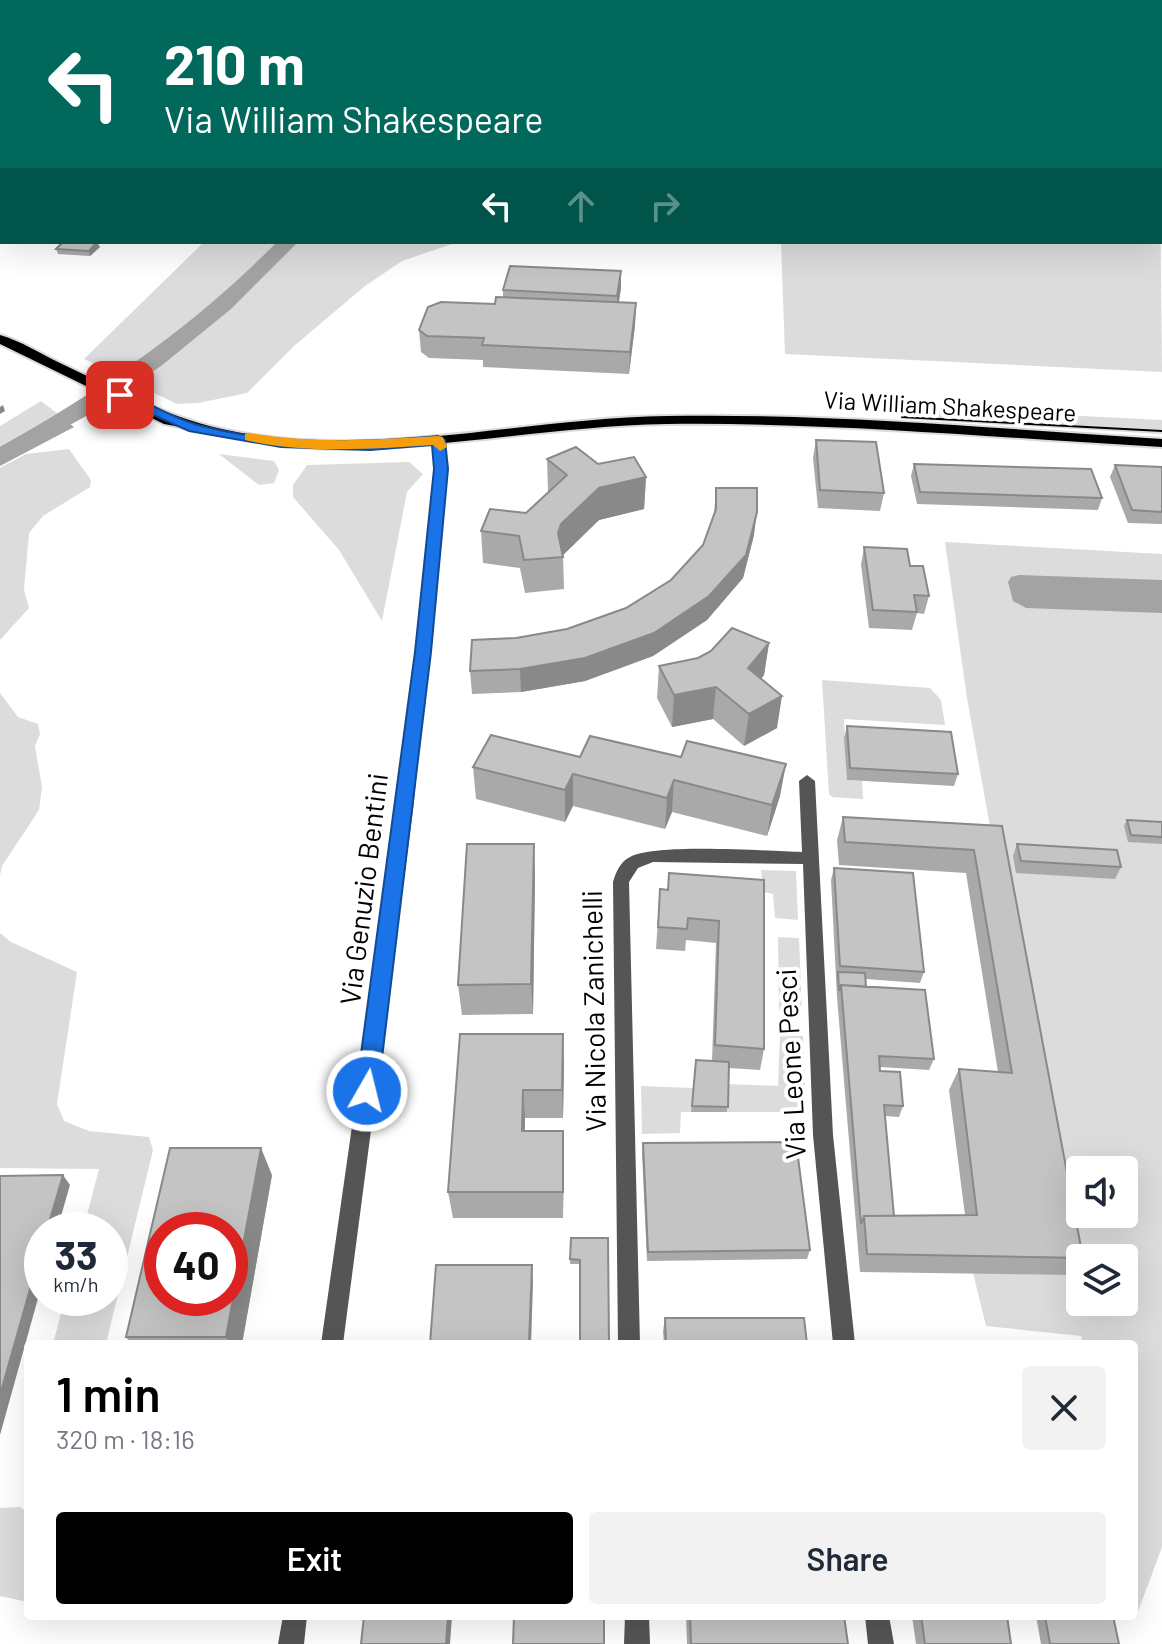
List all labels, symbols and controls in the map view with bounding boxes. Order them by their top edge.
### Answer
text: 210 m [164,29,305,96]
icon: left [32,32,136,136]
text: Via William Shakespeare [164,97,543,140]
icon: left [475,184,519,228]
icon: ahead [559,184,603,228]
icon: right [643,184,687,228]
pin [86,361,154,429]
icon: arrive [98,373,142,417]
street label: Via William Shakespeare [823,384,1077,427]
street label: Via Genuzio Bentini [332,771,394,1007]
street label: Via Nicola Zanichelli [574,890,612,1132]
street label: Via Leone Pesci [768,968,812,1160]
position arrow [325,1049,409,1133]
map controls [1066,1156,1138,1316]
button: sound [1066,1156,1138,1228]
speed limit sign: 40 [144,1212,248,1316]
text: 33 [54,1230,98,1278]
button: layers [1066,1244,1138,1316]
text: km/h [53,1272,99,1296]
text: 1 min [56,1364,161,1422]
button: close [1022,1366,1106,1450]
text: 320 m · 18:16 [56,1423,195,1454]
button: Exit [56,1512,573,1604]
button: Share [589,1512,1106,1604]

